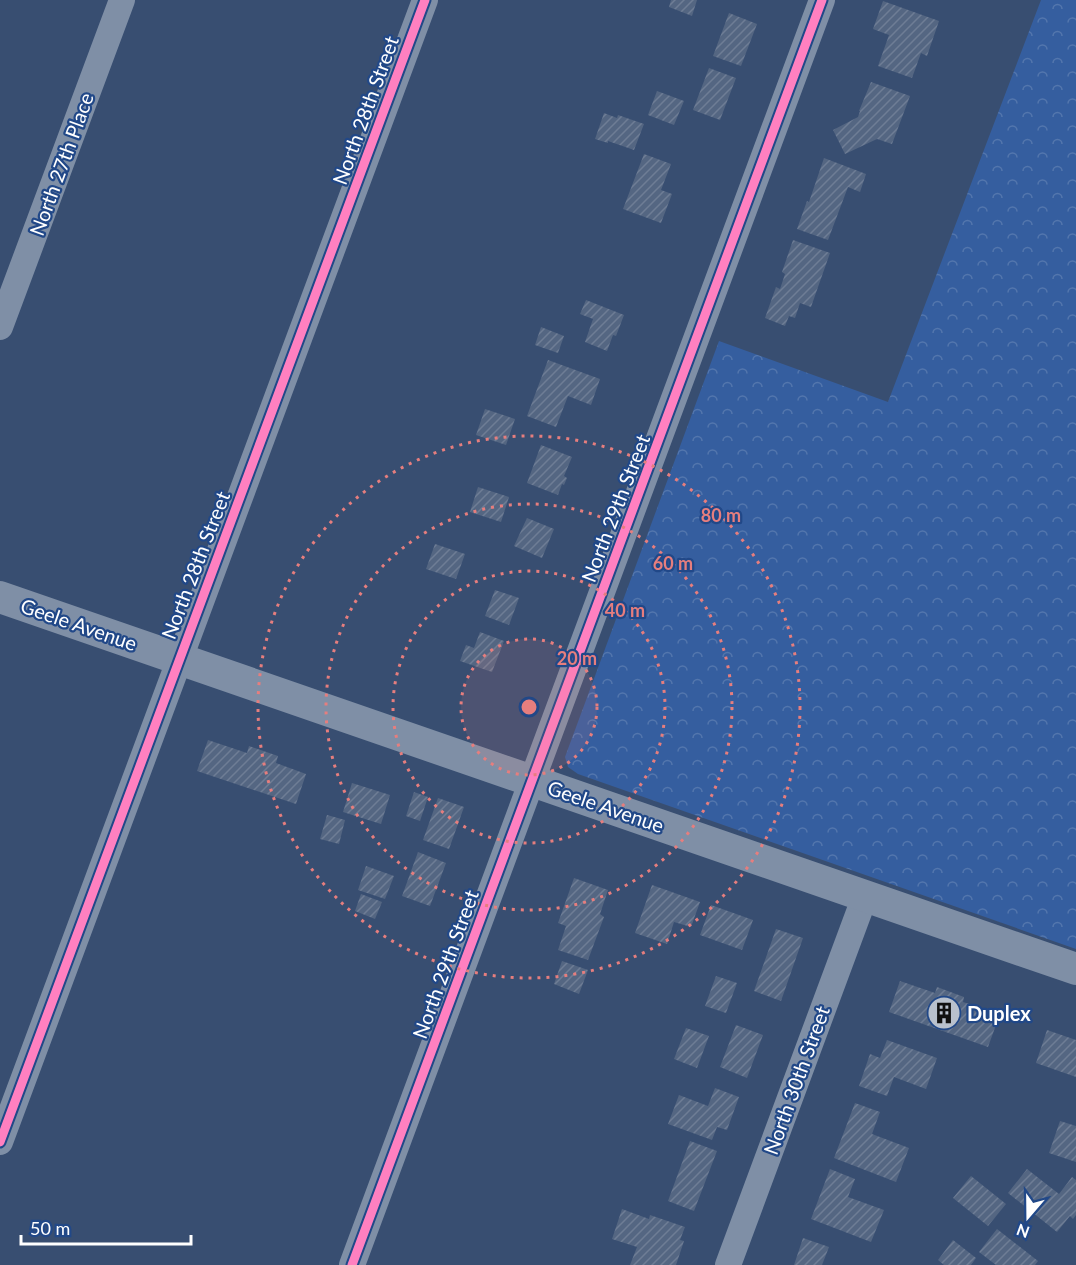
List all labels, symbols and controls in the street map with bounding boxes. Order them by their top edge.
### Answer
street label: North 28th Street [327,32,403,188]
street label: North 27th Place [24,89,98,239]
street label: North 29th Street [576,431,654,585]
street label: North 28th Street [156,488,234,642]
text: 80 m [701,504,741,526]
text: 60 m [653,552,693,574]
street label: Geele Avenue [18,593,140,655]
text: 40 m [605,599,645,621]
text: 20 m [557,647,597,669]
centre of rings [519,697,539,717]
street label: Geele Avenue [545,775,667,837]
street label: North 29th Street [407,886,483,1042]
building icon: Duplex [926,995,962,1031]
place label: Duplex [967,1001,1031,1025]
street label: North 30th Street [758,1002,834,1158]
north arrow [998,1187,1058,1247]
scale bar [21,1208,190,1246]
text: 50 m [30,1217,70,1239]
text: N [1014,1221,1032,1243]

